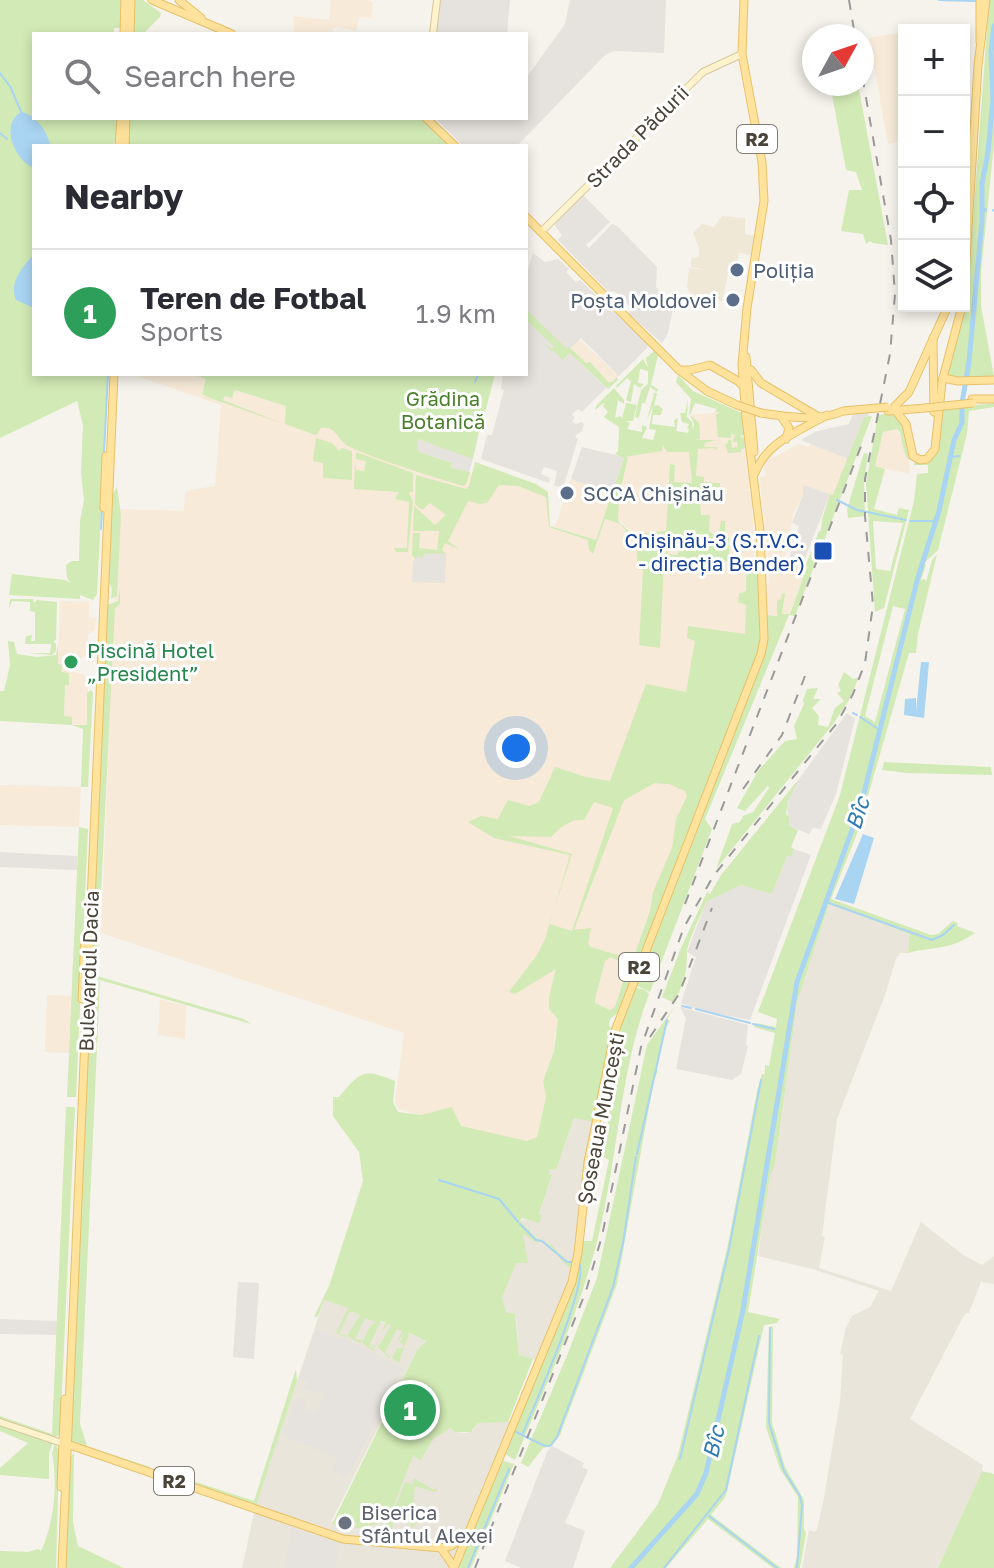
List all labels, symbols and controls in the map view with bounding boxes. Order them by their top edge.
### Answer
north arrow [802,24,874,96]
map controls [898,24,970,312]
button: + [898,24,970,96]
search box [32,32,528,120]
icon: search [60,54,104,98]
text: Search here [124,58,296,94]
street label: Strada Pădurii [581,80,693,192]
button: − [898,96,970,168]
road number: R2 [737,125,777,153]
button: locate [898,168,970,240]
text: Nearby [64,176,184,216]
button: layers [898,240,970,312]
place label: Poliția [753,258,814,283]
marker: Poliția [728,261,746,279]
text: Teren de Fotbal [140,280,366,316]
place label: Poșta Moldovei [570,288,717,313]
marker: Poșta Moldovei [724,291,742,309]
text: 1 [83,298,97,329]
text: 1.9 km [416,298,496,329]
text: Sports [140,316,223,347]
park label: Grădina Botanică [401,386,485,433]
place label: SCCA Chișinău [583,481,724,506]
marker: SCCA Chișinău [558,484,576,502]
place label: Chișinău-3 (S.T.V.C. - direcția Bender) [624,528,805,576]
marker: Chișinău-3 (S.T.V.C. - direcția Bender) [812,540,834,562]
place label: Piscină Hotel „President” [87,638,214,685]
marker: Piscină Hotel „President” [62,653,80,671]
your location [496,728,536,768]
water label: Bîc [839,791,875,833]
street label: Bulevardul Dacia [73,890,103,1052]
road number: R2 [619,953,659,981]
street label: Șoseaua Muncești [572,1030,629,1206]
pin: 1 [384,1380,436,1440]
water label: Bîc [696,1421,730,1461]
road number: R2 [154,1467,194,1495]
place label: Biserica Sfântul Alexei [361,1500,493,1547]
marker: Biserica Sfântul Alexei [336,1514,354,1532]

